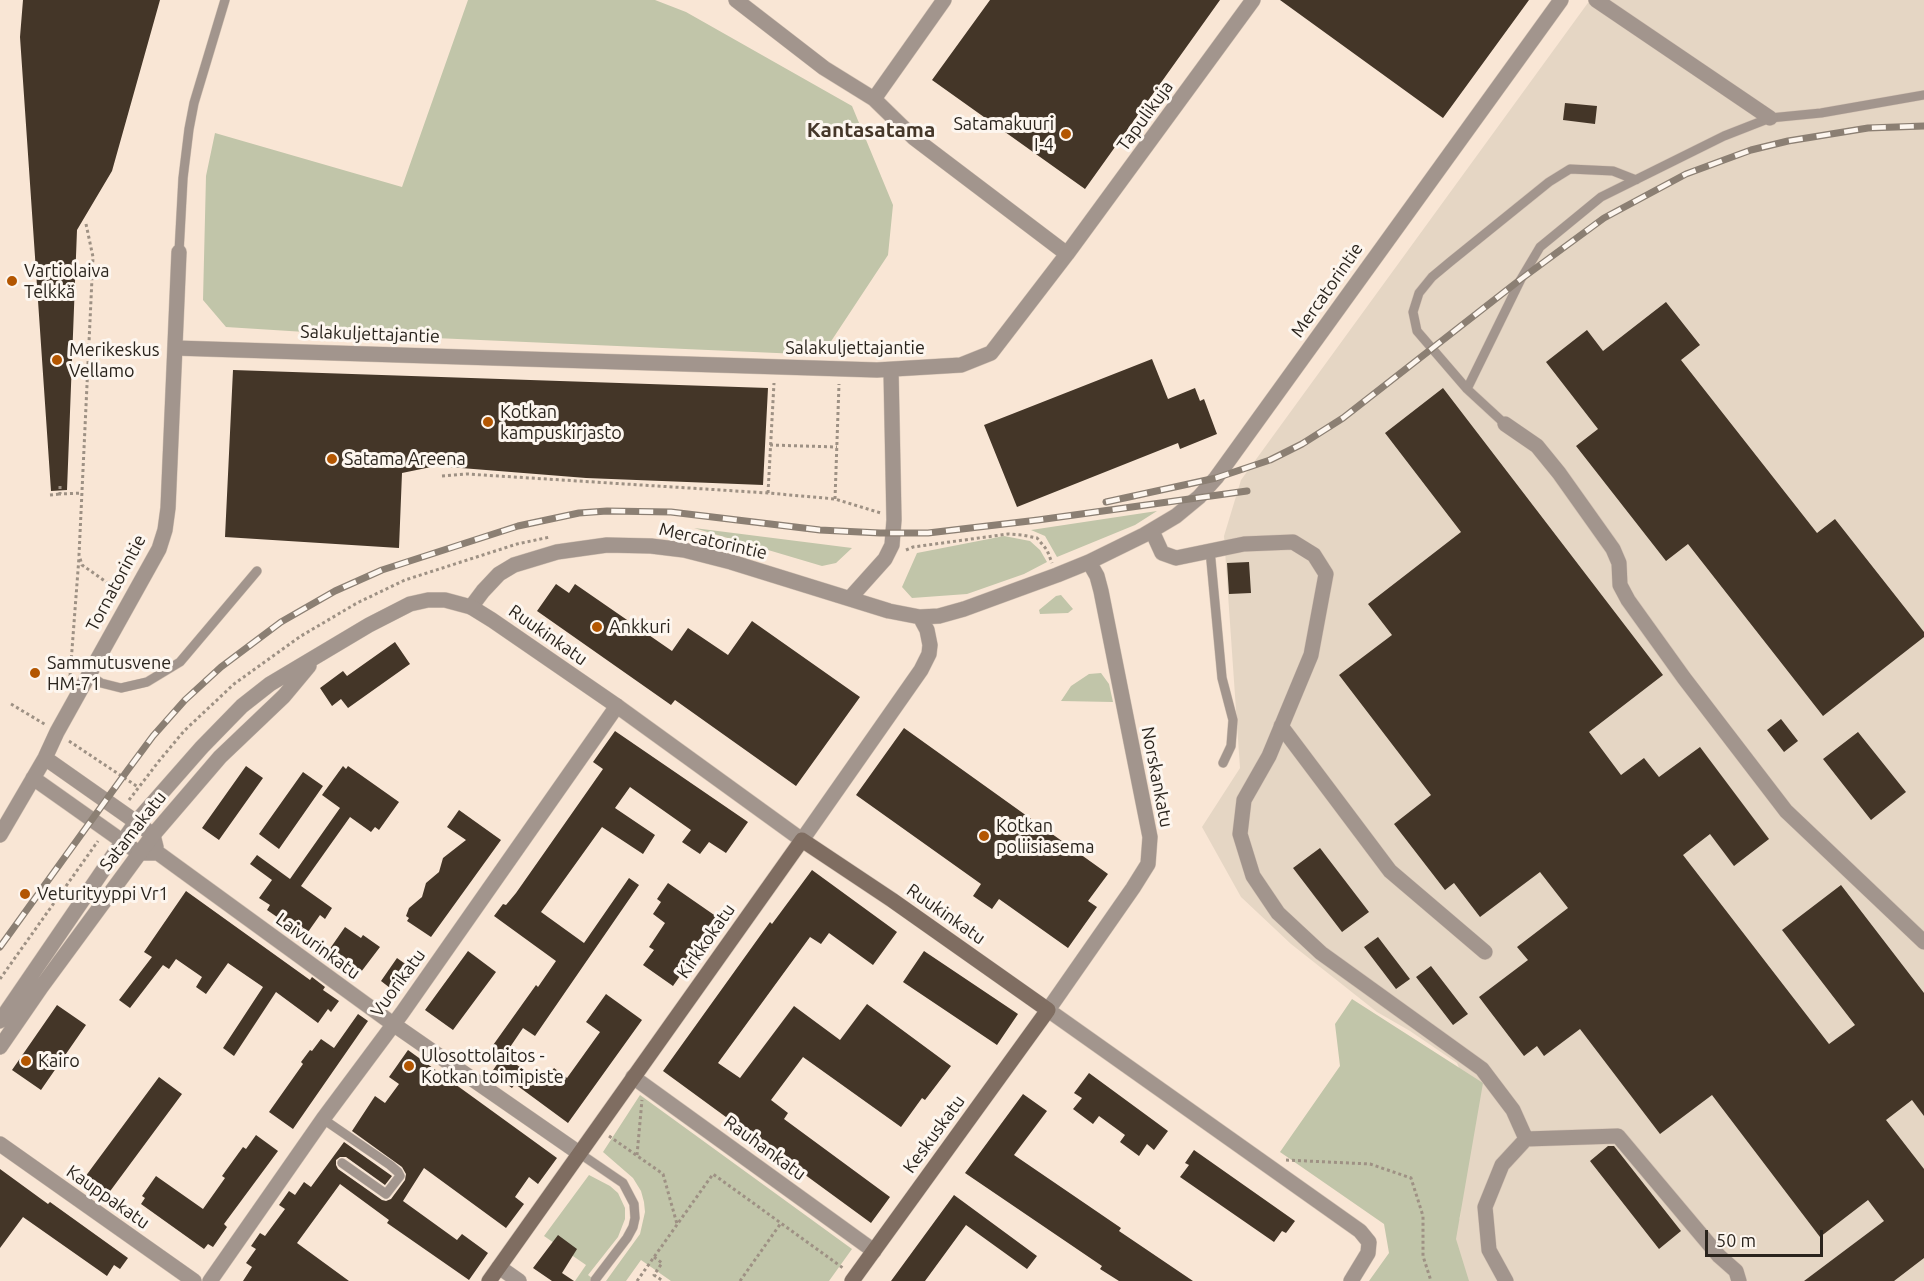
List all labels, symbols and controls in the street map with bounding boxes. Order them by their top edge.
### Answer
street label: Tapulikuja [1112,77,1178,155]
place label: Satamakuuri I-4 [953,113,1054,156]
district label: Kantasatama [807,117,935,143]
marker: Satamakuuri I-4 [1059,127,1073,141]
street label: Mercatorintie [1286,239,1368,341]
place label: Vartiolaiva Telkkä [24,260,110,302]
marker: Vartiolaiva Telkkä [5,274,19,288]
street label: Salakuljettajantie [300,321,440,347]
street label: Salakuljettajantie [785,337,925,359]
place label: Merikeskus Vellamo [69,339,159,382]
marker: Merikeskus Vellamo [50,353,64,367]
place label: Kotkan kampuskirjasto [500,401,622,444]
marker: Kotkan kampuskirjasto [481,415,495,429]
place label: Satama Areena [344,448,466,470]
marker: Satama Areena [325,452,339,466]
street label: Mercatorintie [657,518,769,564]
street label: Tornatorintie [81,531,151,635]
street label: Ruukinkatu [504,600,592,670]
place label: Ankkuri [609,616,671,638]
marker: Ankkuri [590,620,604,634]
place label: Sammutusvene HM-71 [47,652,171,694]
marker: Sammutusvene HM-71 [28,666,42,680]
street label: Norskankatu [1137,725,1177,829]
street label: Satamakatu [95,787,171,875]
place label: Kotkan poliisiasema [996,815,1094,858]
marker: Kotkan poliisiasema [977,829,991,843]
street label: Ruukinkatu [902,879,990,949]
place label: Veturityyppi Vr1 [37,883,169,905]
marker: Veturityyppi Vr1 [18,887,32,901]
street label: Kirkkokatu [672,899,740,983]
street label: Laivurinkatu [272,908,364,984]
street label: Vuorikatu [366,945,430,1021]
place label: Ulosottolaitos - Kotkan toimipiste [421,1045,564,1088]
place label: Kairo [38,1050,80,1072]
marker: Kairo [19,1054,33,1068]
marker: Ulosottolaitos - Kotkan toimipiste [402,1059,416,1073]
street label: Keskuskatu [898,1091,970,1177]
street label: Rauhankatu [720,1111,810,1185]
street label: Kauppakatu [62,1160,154,1234]
scale bar [1708,1218,1826,1256]
text: 50 m [1716,1230,1756,1250]

